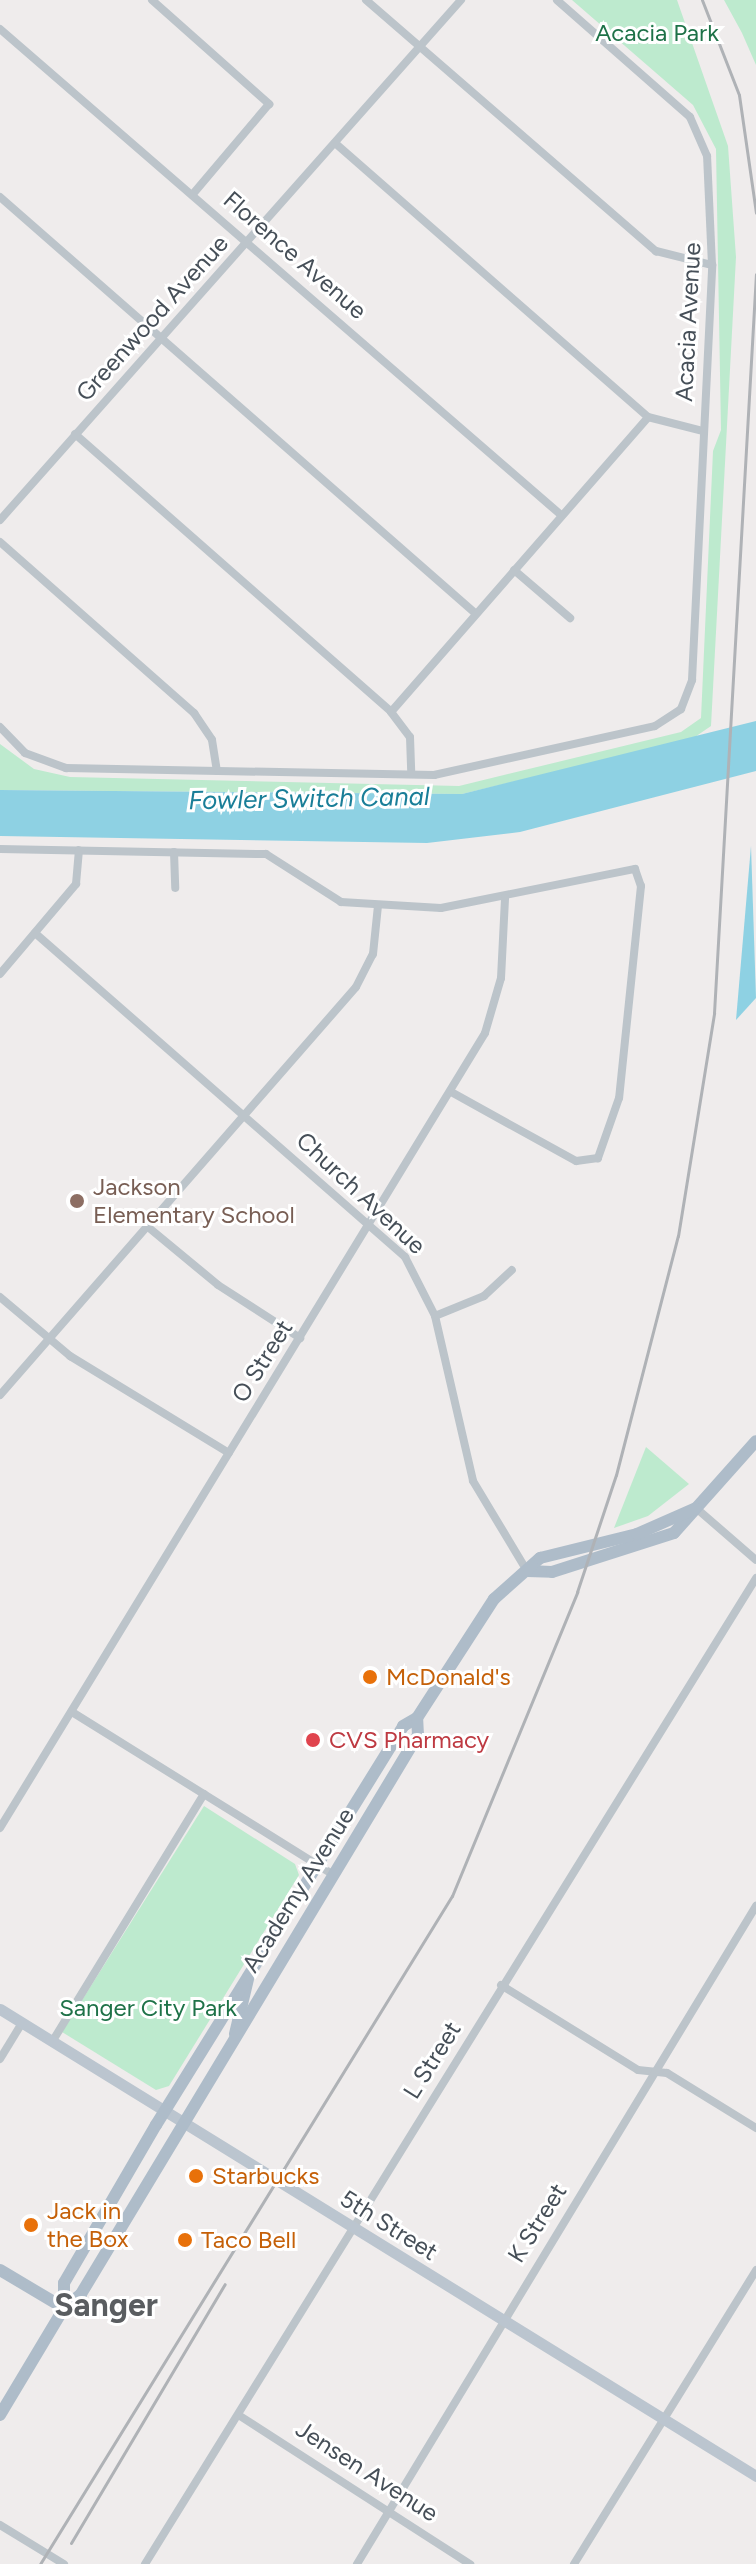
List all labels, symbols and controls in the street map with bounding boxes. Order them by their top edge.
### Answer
park label: Acacia Park [595,19,719,47]
street label: Florence Avenue [218,185,372,325]
street label: Greenwood Avenue [70,229,234,407]
street label: Acacia Avenue [669,242,707,402]
water label: Fowler Switch Canal [188,781,430,817]
street label: Church Avenue [291,1126,431,1260]
place label: Jackson Elementary School [93,1173,295,1229]
marker: Jackson Elementary School [68,1192,86,1210]
street label: O Street [225,1314,299,1408]
place label: McDonald's [386,1663,511,1691]
marker: McDonald's [361,1668,379,1686]
place label: CVS Pharmacy [329,1726,489,1754]
marker: CVS Pharmacy [304,1731,322,1749]
street label: Academy Avenue [236,1802,360,1978]
park label: Sanger City Park [59,1994,237,2022]
street label: L Street [397,2016,467,2104]
place label: Starbucks [212,2162,319,2190]
marker: Starbucks [187,2167,205,2185]
street label: K Street [502,2178,572,2268]
street label: 5th Street [335,2184,443,2266]
place label: Jack in the Box [47,2197,128,2253]
marker: Jack in the Box [22,2216,40,2234]
place label: Taco Bell [201,2226,296,2254]
marker: Taco Bell [176,2231,194,2249]
district label: Sanger [54,2286,158,2324]
street label: Jensen Avenue [291,2414,443,2528]

